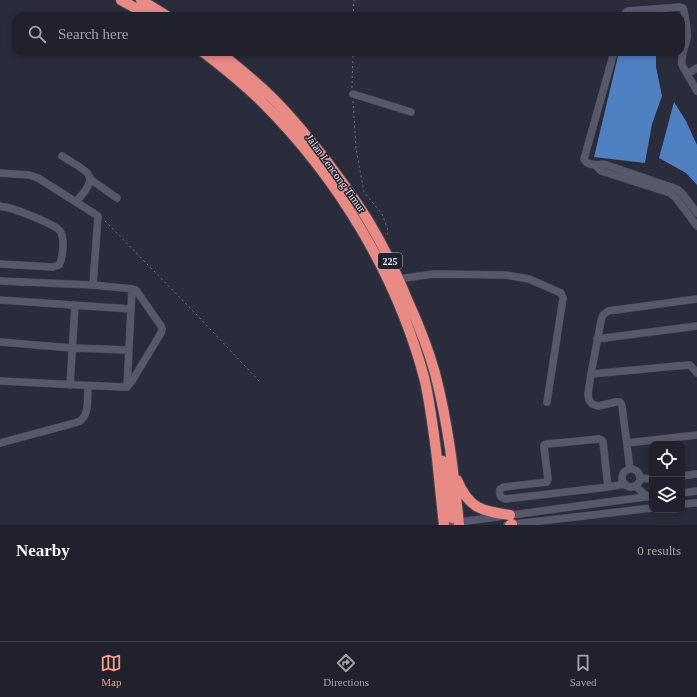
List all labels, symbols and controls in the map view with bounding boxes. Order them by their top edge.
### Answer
search box [12,12,685,56]
icon: search [26,23,48,45]
text: Search here [58,26,128,42]
street label: Jalan Lencong Timur [304,132,369,215]
road number: 225 [378,253,402,269]
map controls [649,441,685,513]
button: locate [649,441,685,477]
button: layers [649,477,685,513]
text: Nearby [16,541,70,560]
text: 0 results [637,543,681,558]
tab: Map [100,652,122,688]
tab: Directions [323,652,369,688]
tab: Saved [570,652,597,688]

